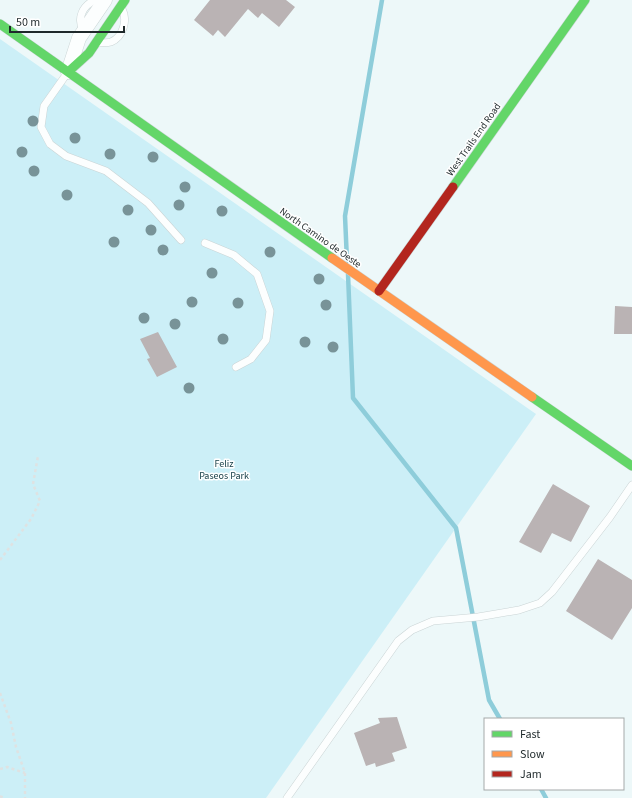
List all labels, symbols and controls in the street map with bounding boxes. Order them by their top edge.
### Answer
scale bar [10,8,124,34]
text: 50 m [16,14,40,31]
street label: West Trails End Road [443,100,504,179]
street label: North Camino de Oeste [277,204,364,271]
park label: Feliz Paseos Park [199,457,249,483]
legend [484,718,624,790]
text: Fast [520,726,540,743]
text: Slow [520,746,545,763]
text: Jam [520,766,542,783]

